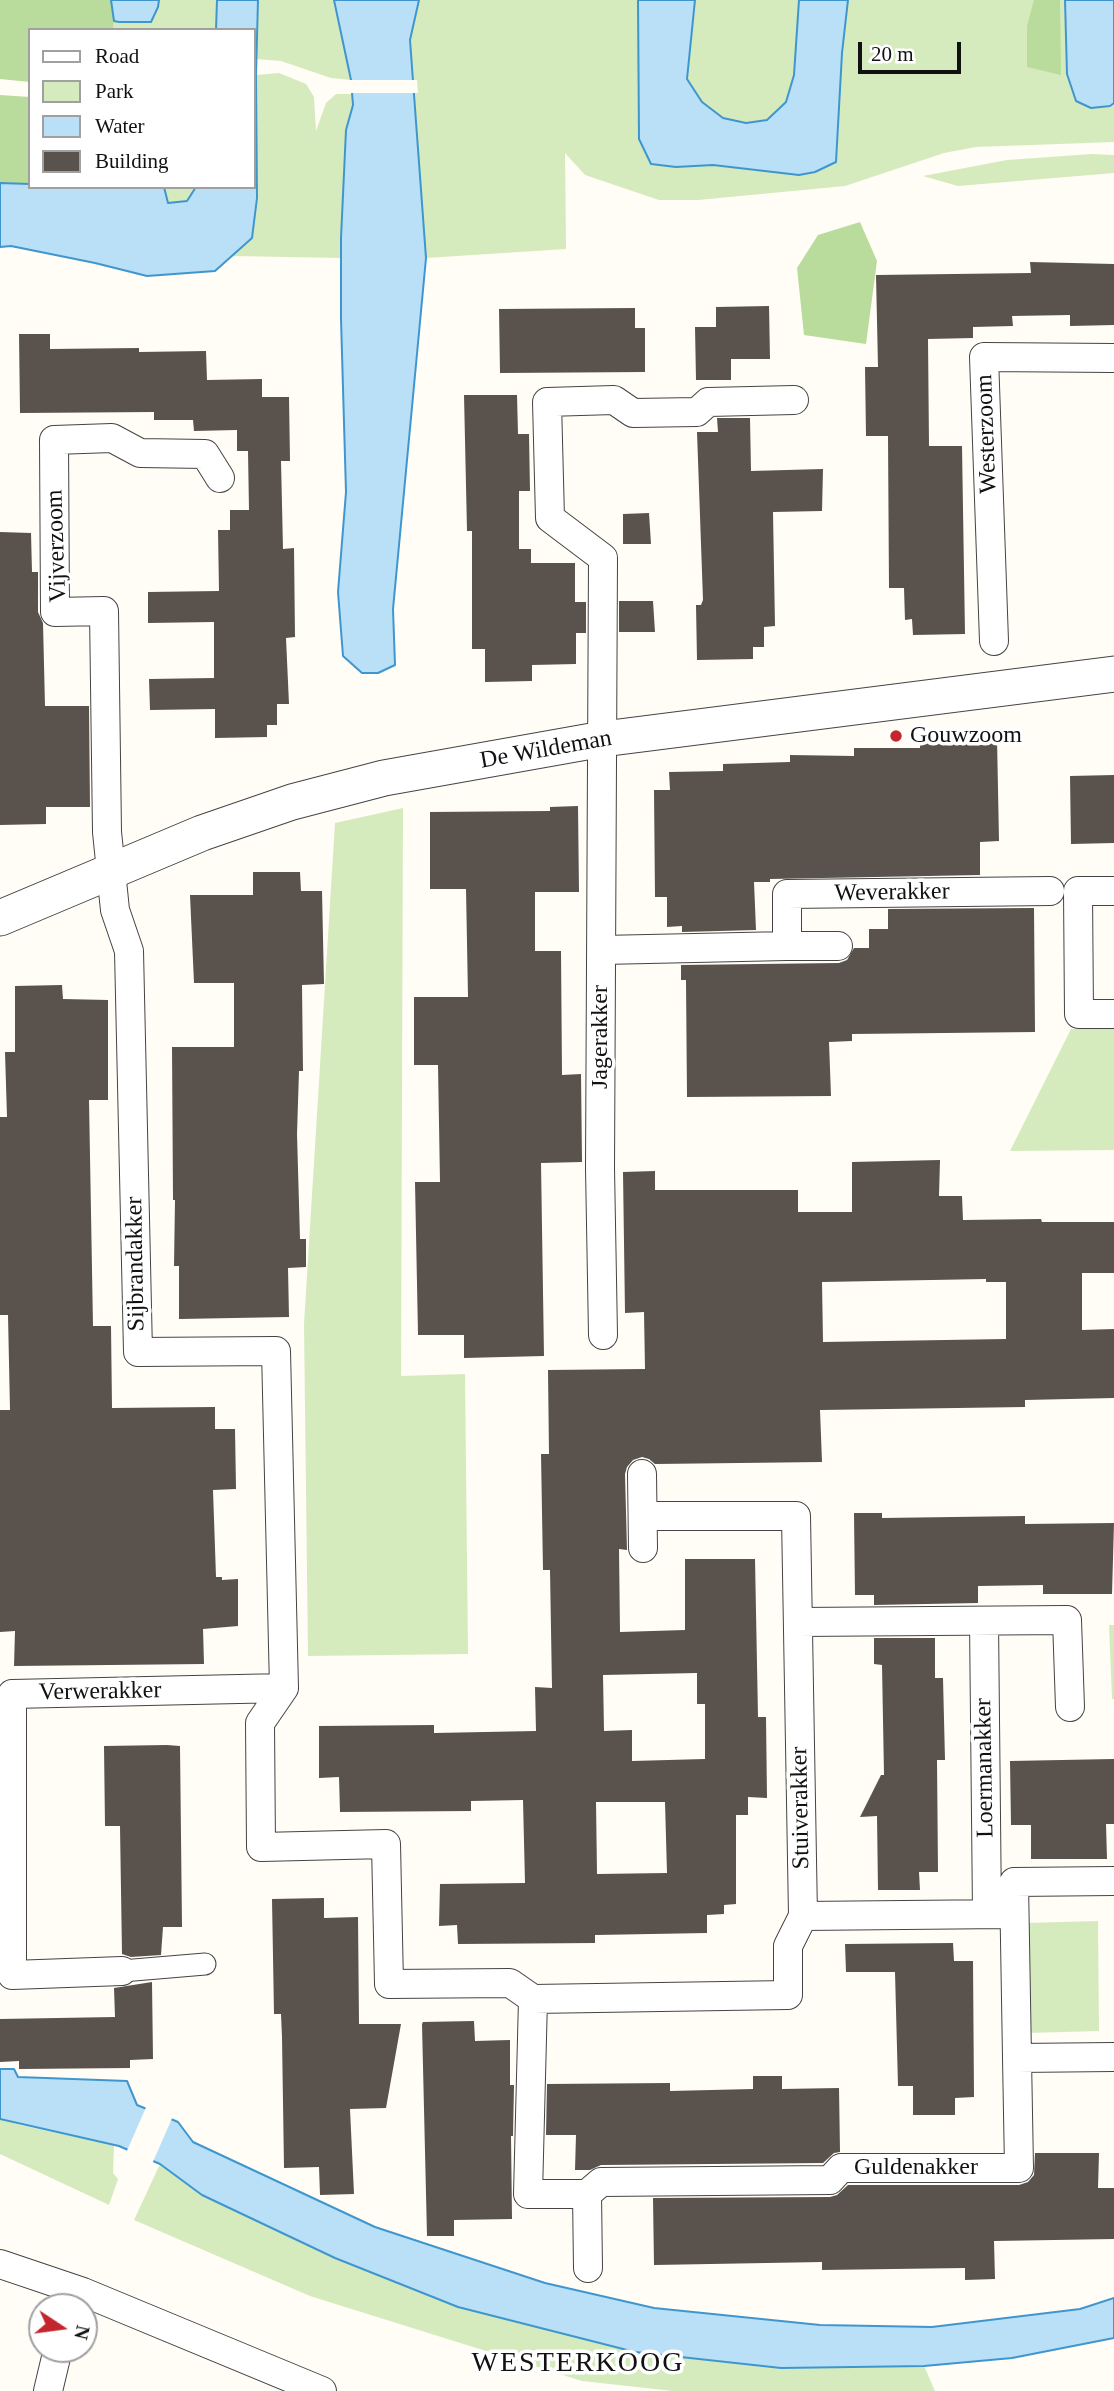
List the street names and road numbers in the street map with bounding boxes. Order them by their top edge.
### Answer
street label: Westerzoom [971,374,1003,494]
street label: Vijverzoom [41,489,73,603]
street label: De Wildeman [478,724,614,776]
street label: Weverakker [834,878,950,908]
street label: Jagerakker [587,985,615,1089]
street label: Sijbrandakker [120,1196,152,1332]
street label: Verwerakker [38,1677,162,1707]
street label: Loermanakker [969,1698,1001,1838]
street label: Stuiverakker [786,1746,816,1870]
street label: Guldenakker [854,2154,978,2182]

